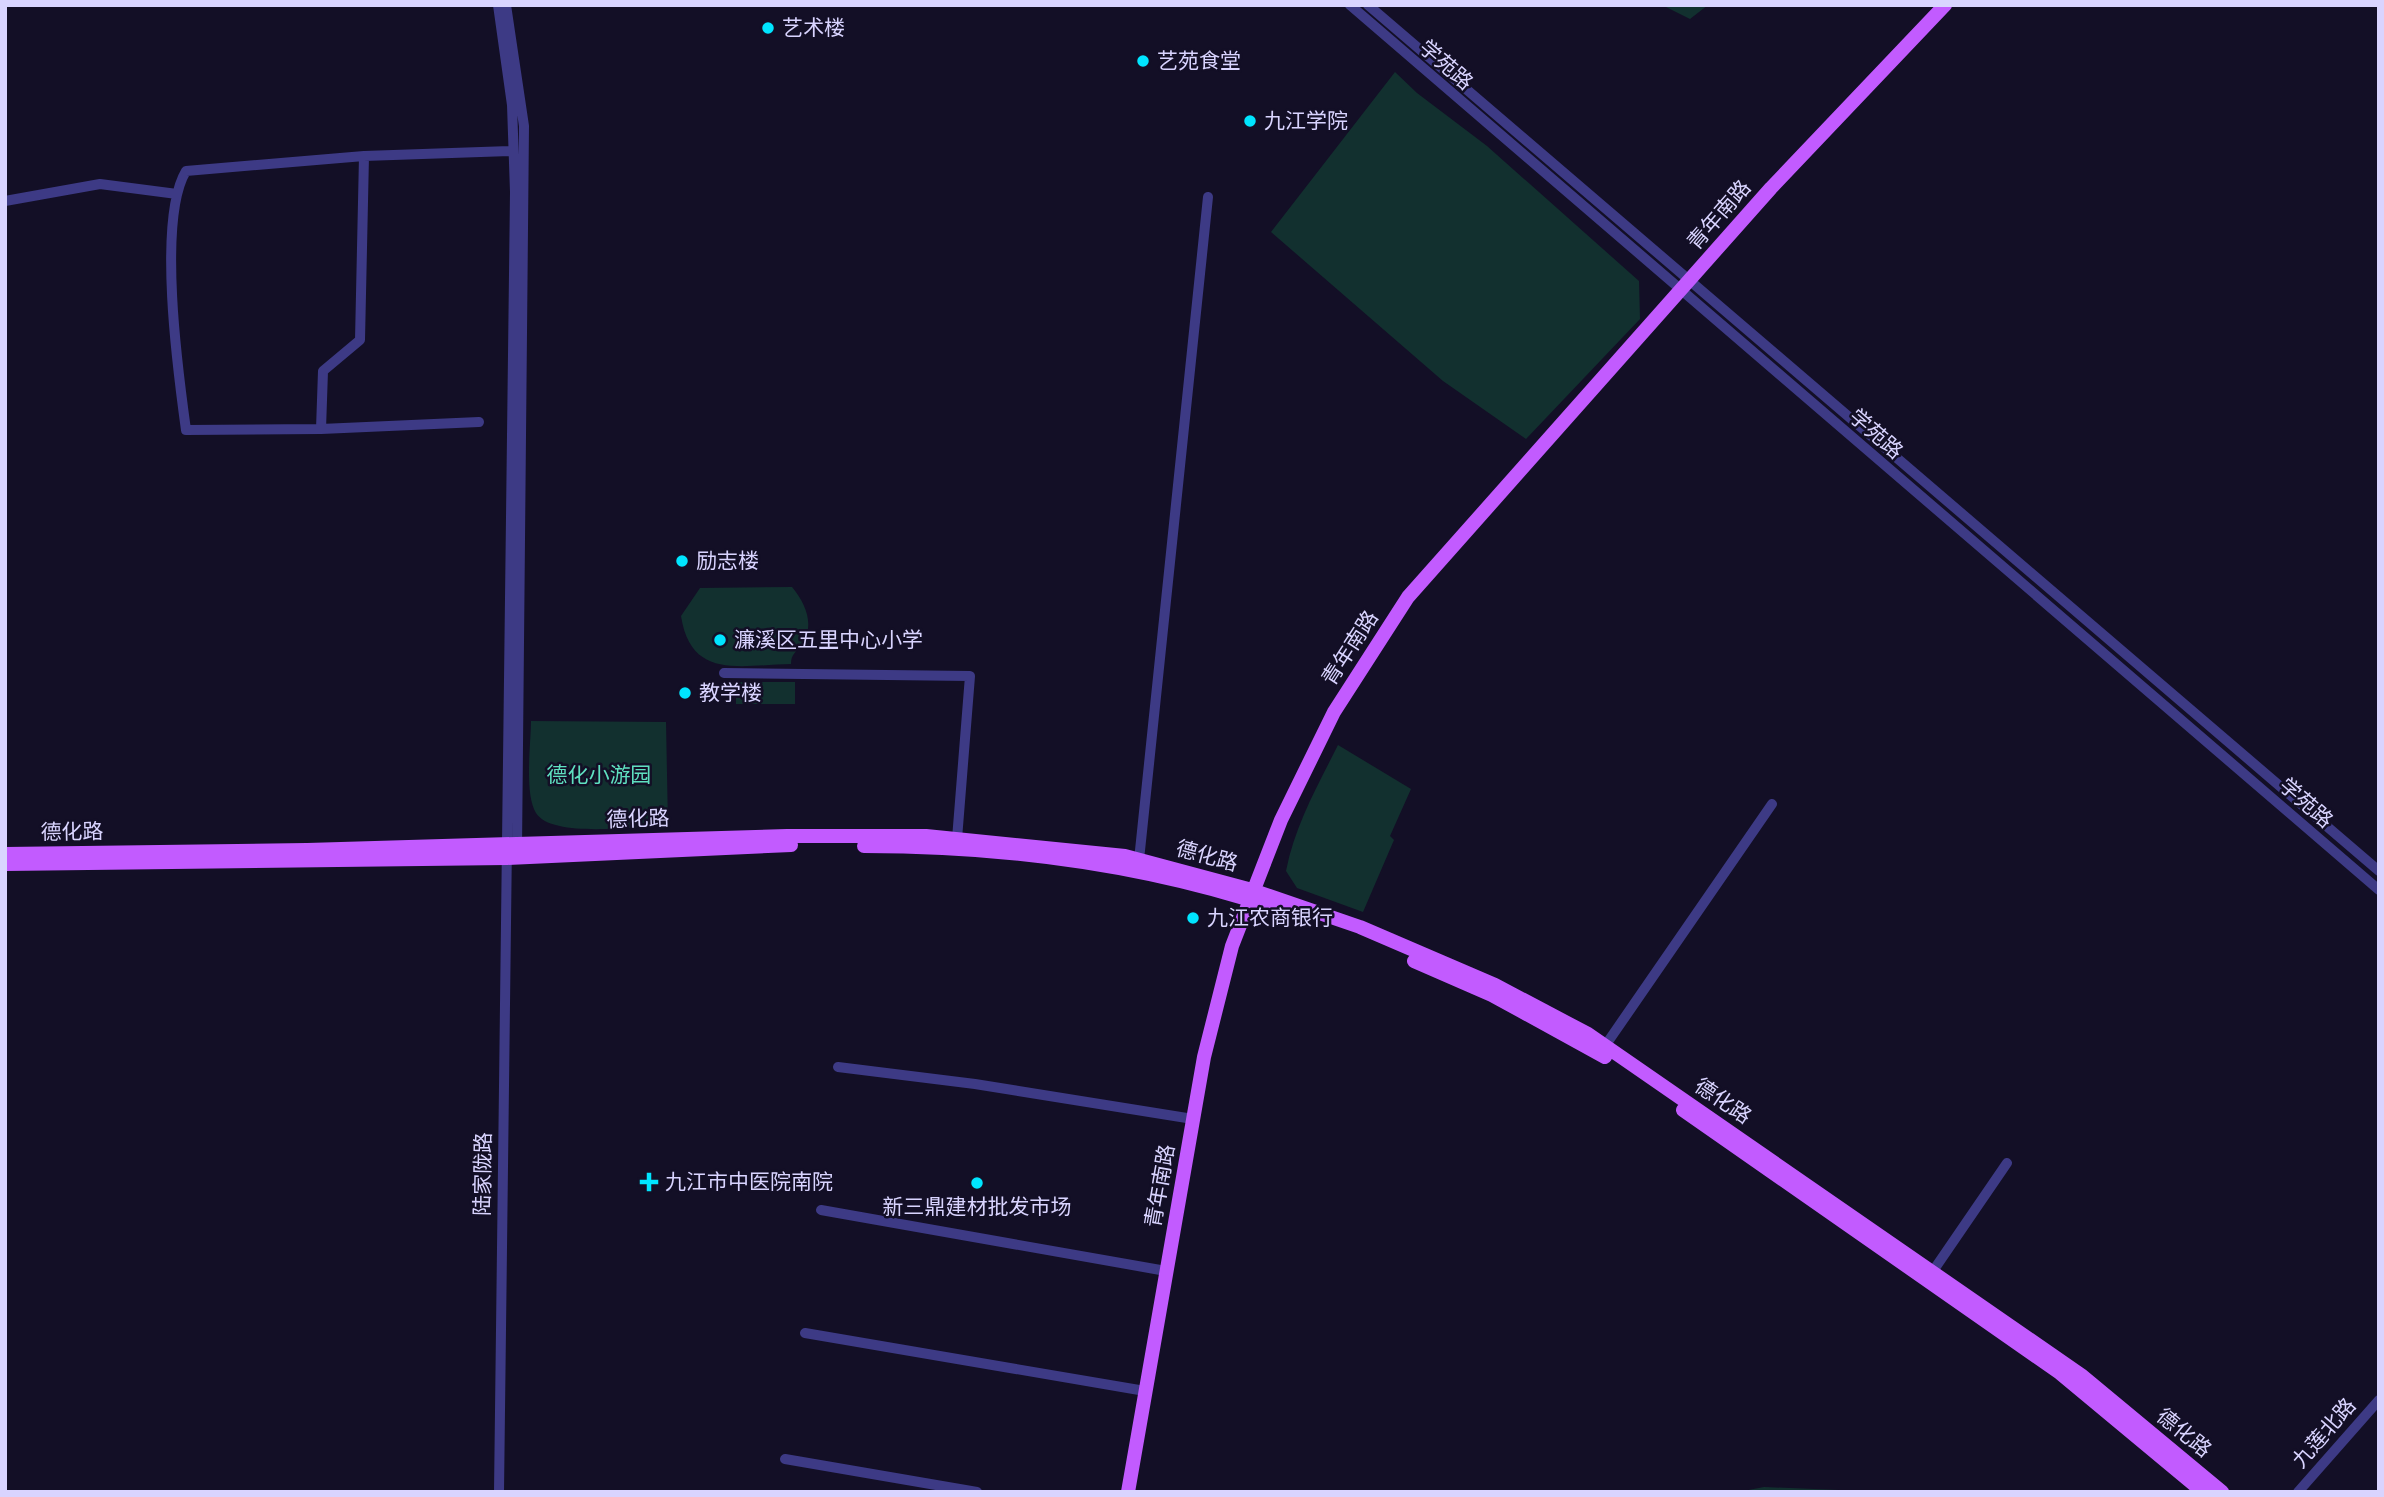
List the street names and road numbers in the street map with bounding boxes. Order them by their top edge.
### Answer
street label: 学苑路 [1413,34,1479,96]
street label: 青年南路 [1681,174,1757,256]
street label: 学苑路 [1843,403,1909,465]
street label: 青年南路 [1315,605,1385,691]
street label: 学苑路 [2273,772,2339,834]
street label: 德化路 [606,804,670,834]
street label: 德化路 [40,817,104,847]
street label: 德化路 [1173,834,1241,878]
street label: 德化路 [1689,1072,1757,1130]
street label: 陆家陇路 [468,1132,498,1216]
street label: 青年南路 [1139,1142,1181,1230]
street label: 九莲北路 [2286,1392,2362,1474]
street label: 德化路 [2151,1402,2217,1464]

